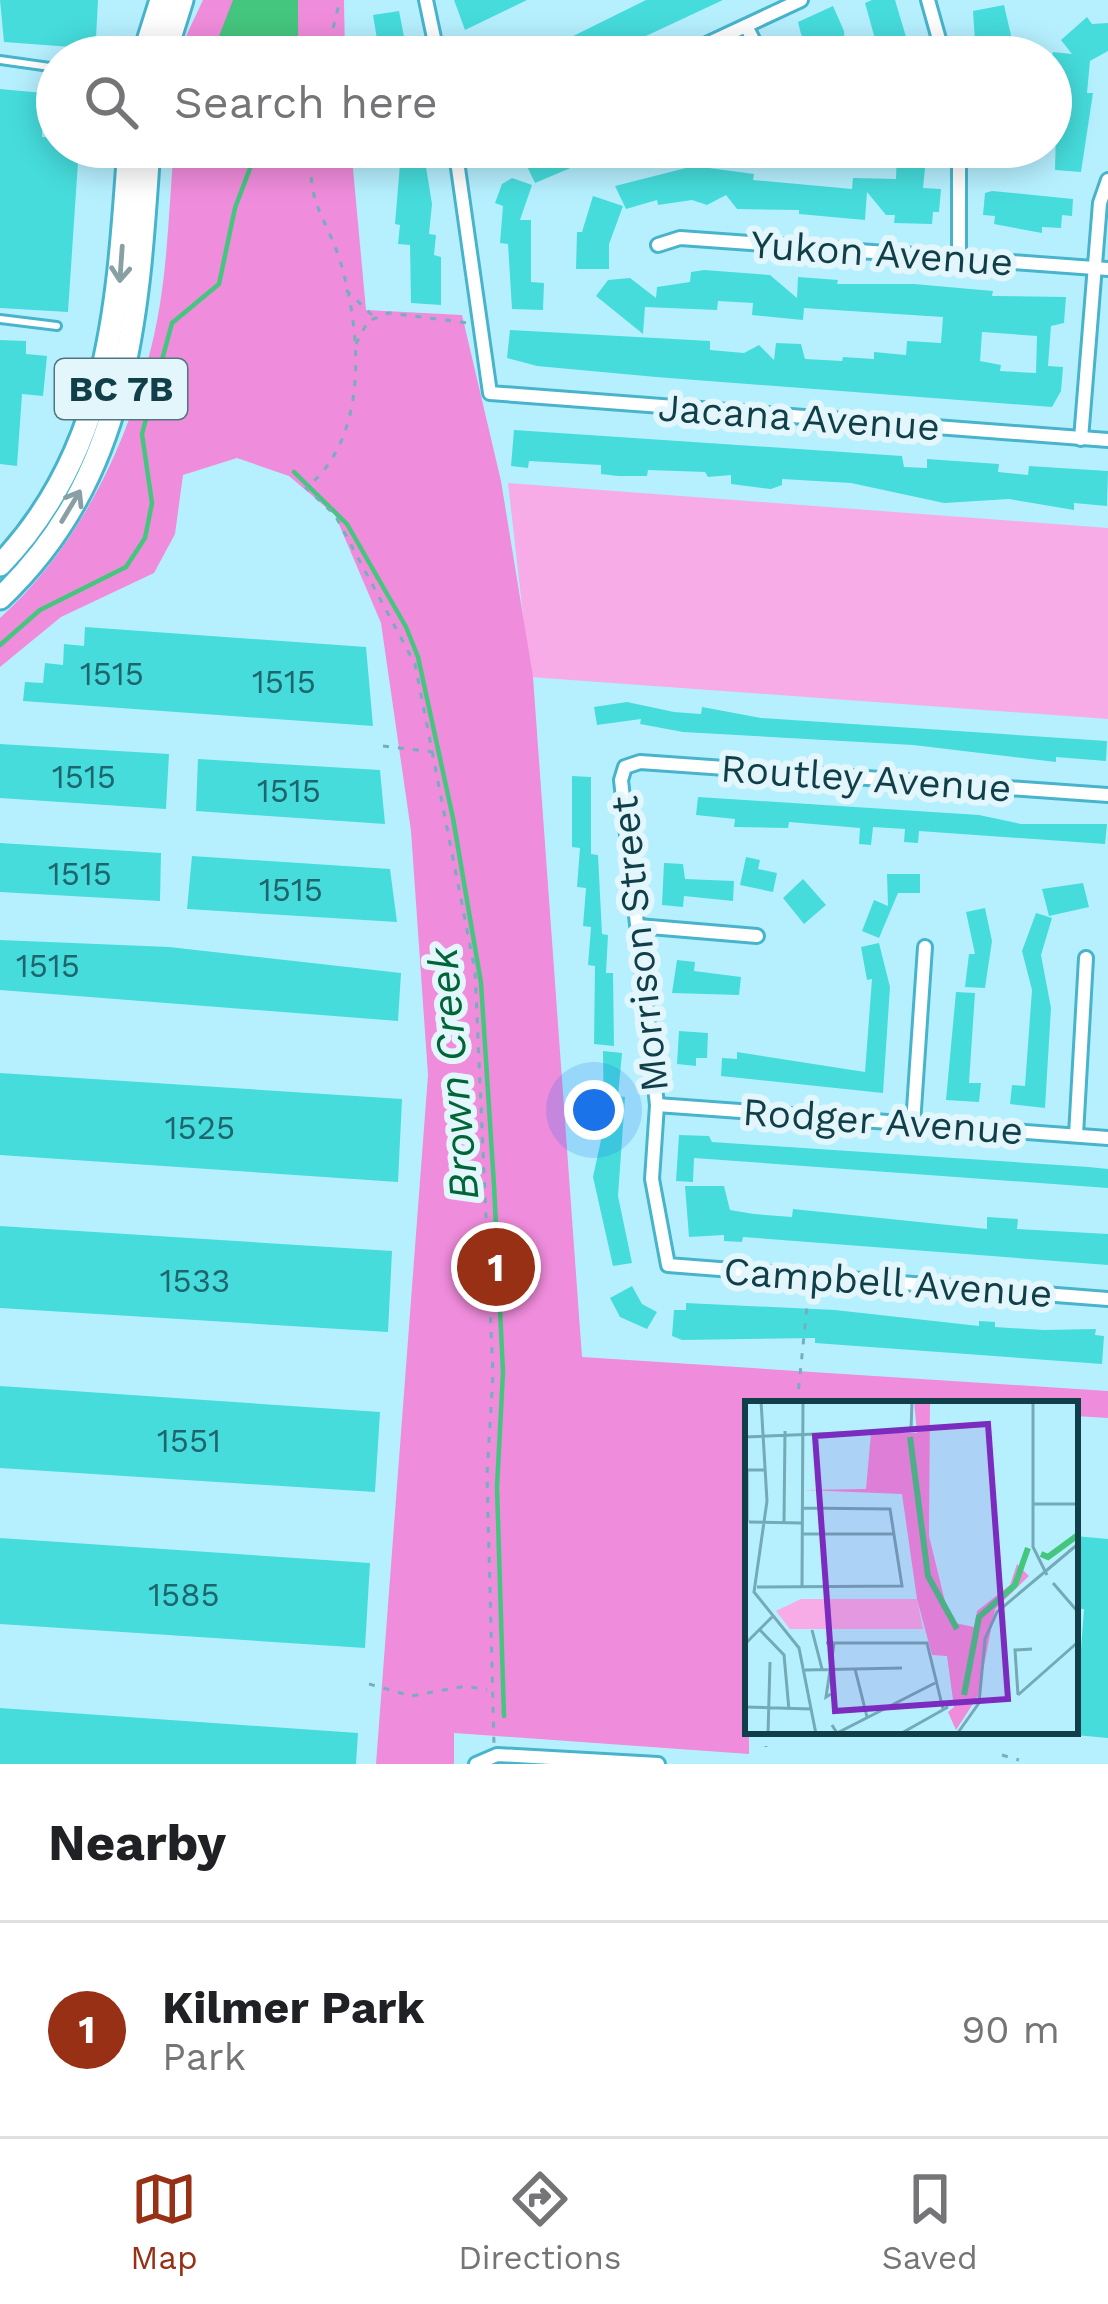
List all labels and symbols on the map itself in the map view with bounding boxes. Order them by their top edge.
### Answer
street label: Yukon Avenue [749,221,1015,285]
one-way arrow [109,244,132,283]
road number: BC 7B [55,359,187,419]
street label: Jacana Avenue [657,385,941,449]
one-way arrow [60,489,84,524]
house number: 1515 [80,654,144,693]
house number: 1515 [252,662,316,701]
street label: Routley Avenue [719,745,1013,811]
house number: 1515 [52,757,116,796]
house number: 1515 [257,771,321,810]
street label: Morrison Street [601,794,677,1094]
house number: 1515 [48,854,112,893]
house number: 1515 [259,870,323,909]
water label: Brown Creek [417,944,488,1202]
house number: 1515 [16,946,80,985]
your location [564,1080,624,1140]
street label: Rodger Avenue [741,1089,1025,1153]
house number: 1525 [165,1108,235,1147]
pin: 1 [457,1222,535,1312]
street label: Campbell Avenue [722,1248,1054,1316]
house number: 1533 [160,1261,230,1300]
inset map [745,1401,1078,1734]
house number: 1551 [157,1421,221,1460]
house number: 1585 [148,1575,220,1614]

